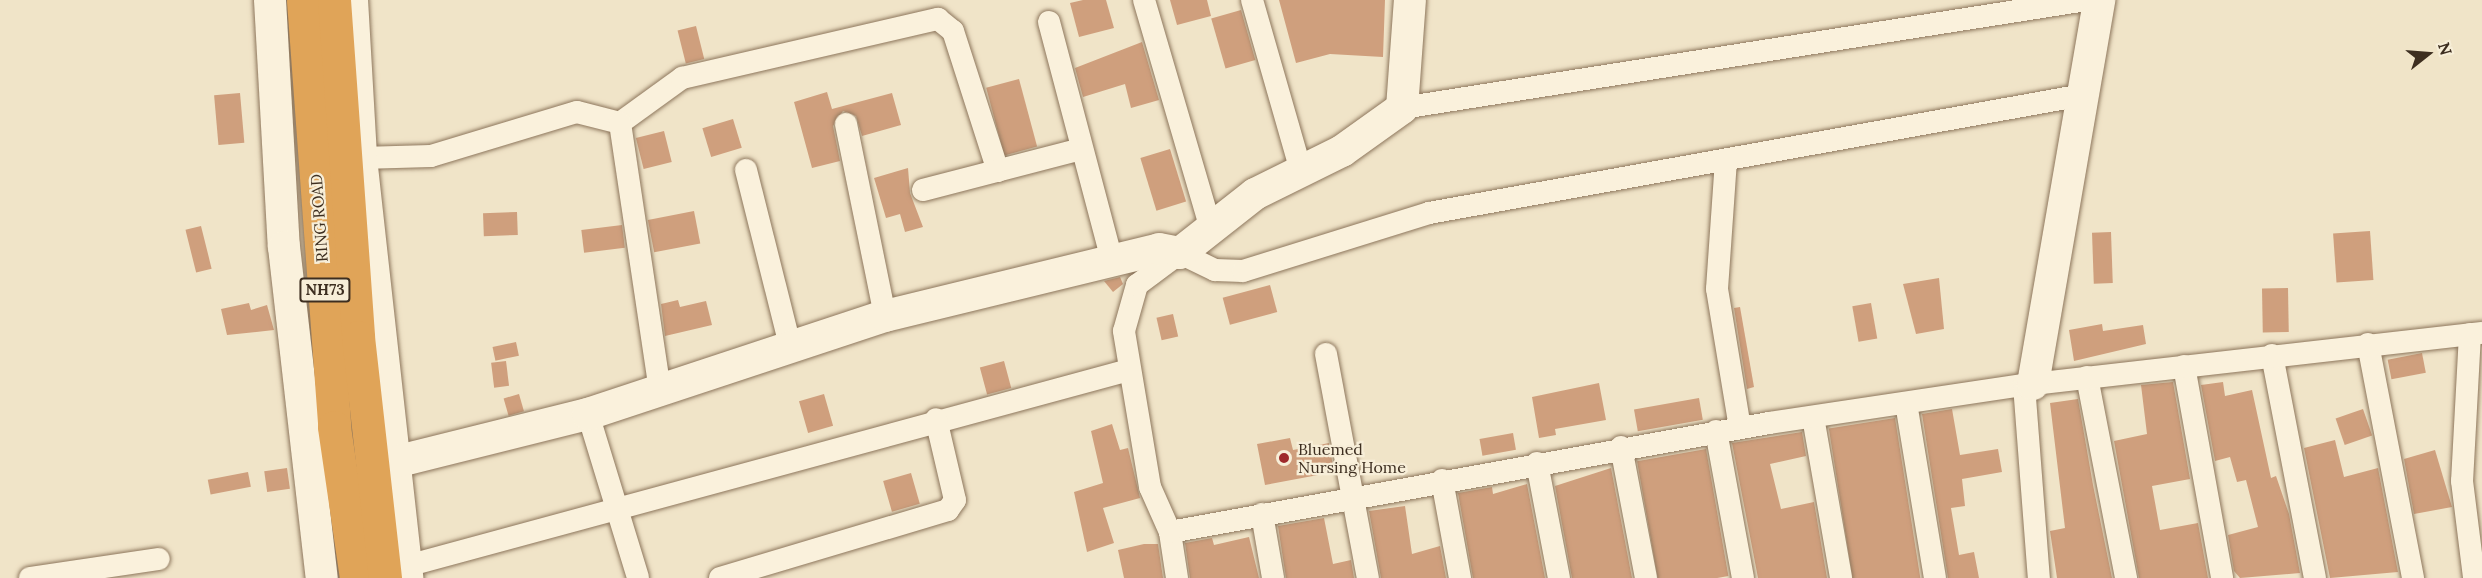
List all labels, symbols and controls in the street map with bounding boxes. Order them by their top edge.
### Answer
north arrow [2398,24,2458,84]
text: N [2434,40,2457,58]
street label: RING ROAD [306,173,332,263]
road number: NH73 [298,278,352,302]
place label: Bluemed Nursing Home [1298,439,1406,477]
marker: Bluemed Nursing Home [1275,449,1293,467]

